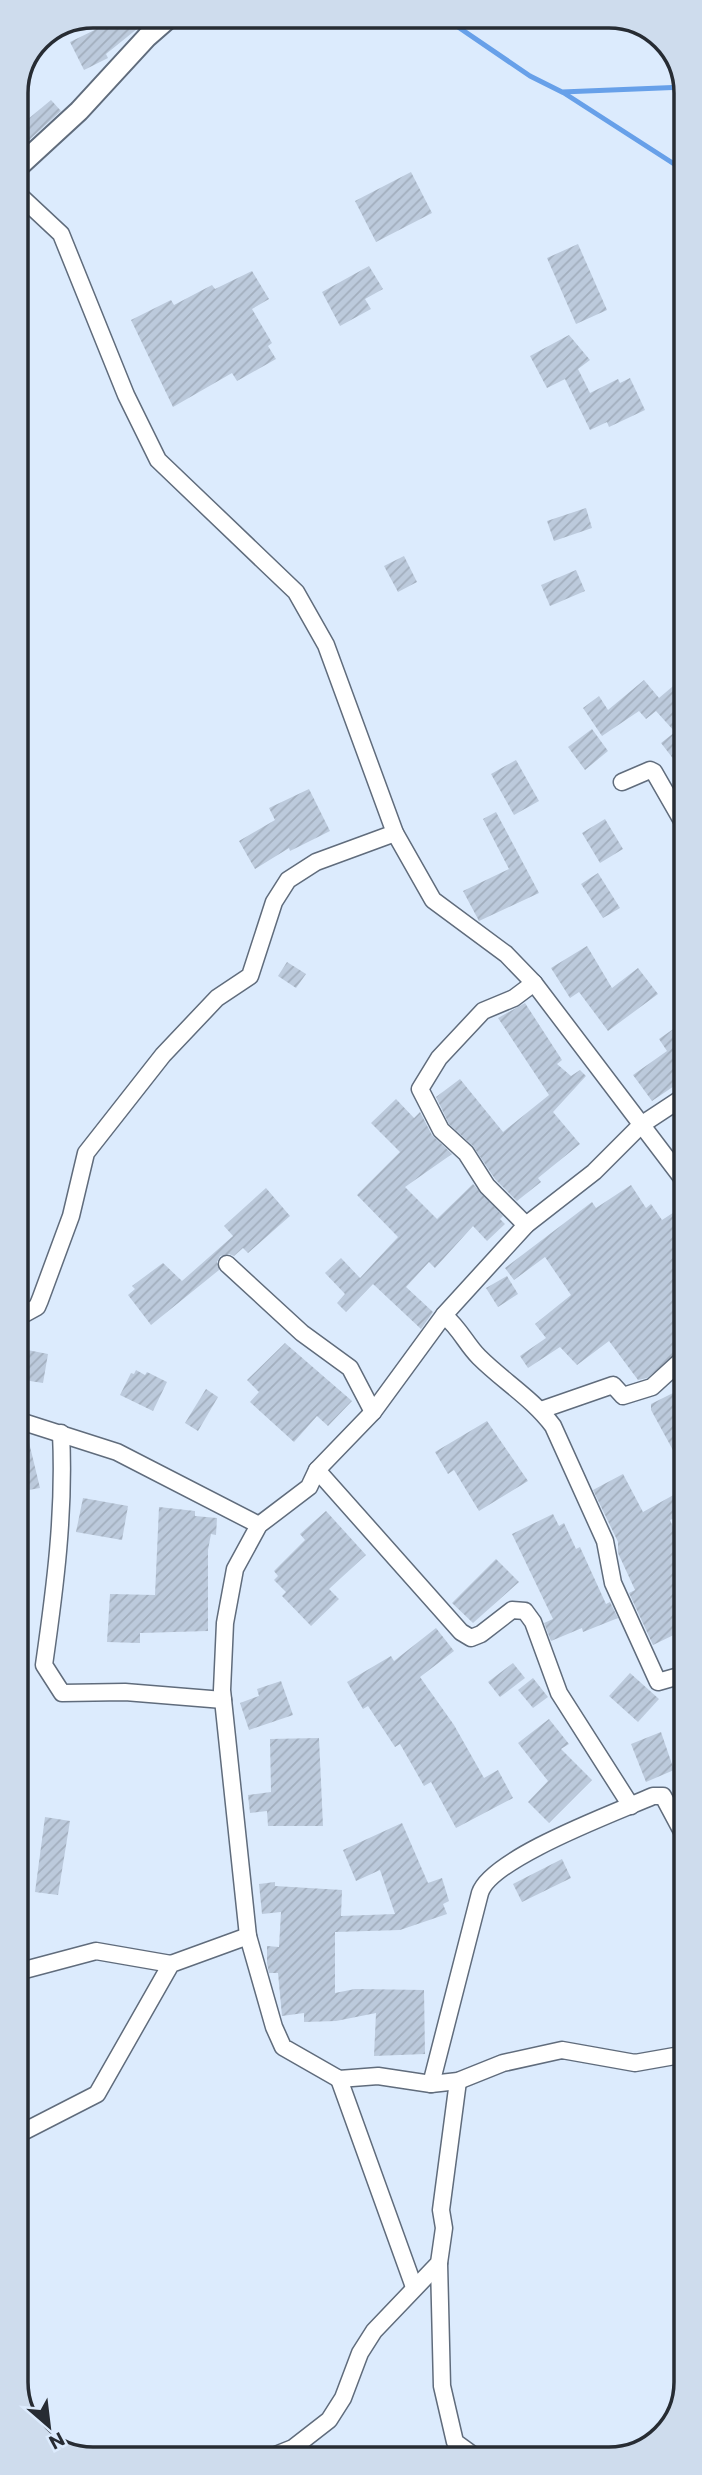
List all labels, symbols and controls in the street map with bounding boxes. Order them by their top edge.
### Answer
north arrow [14,2391,84,2461]
text: N [46,2428,69,2455]

